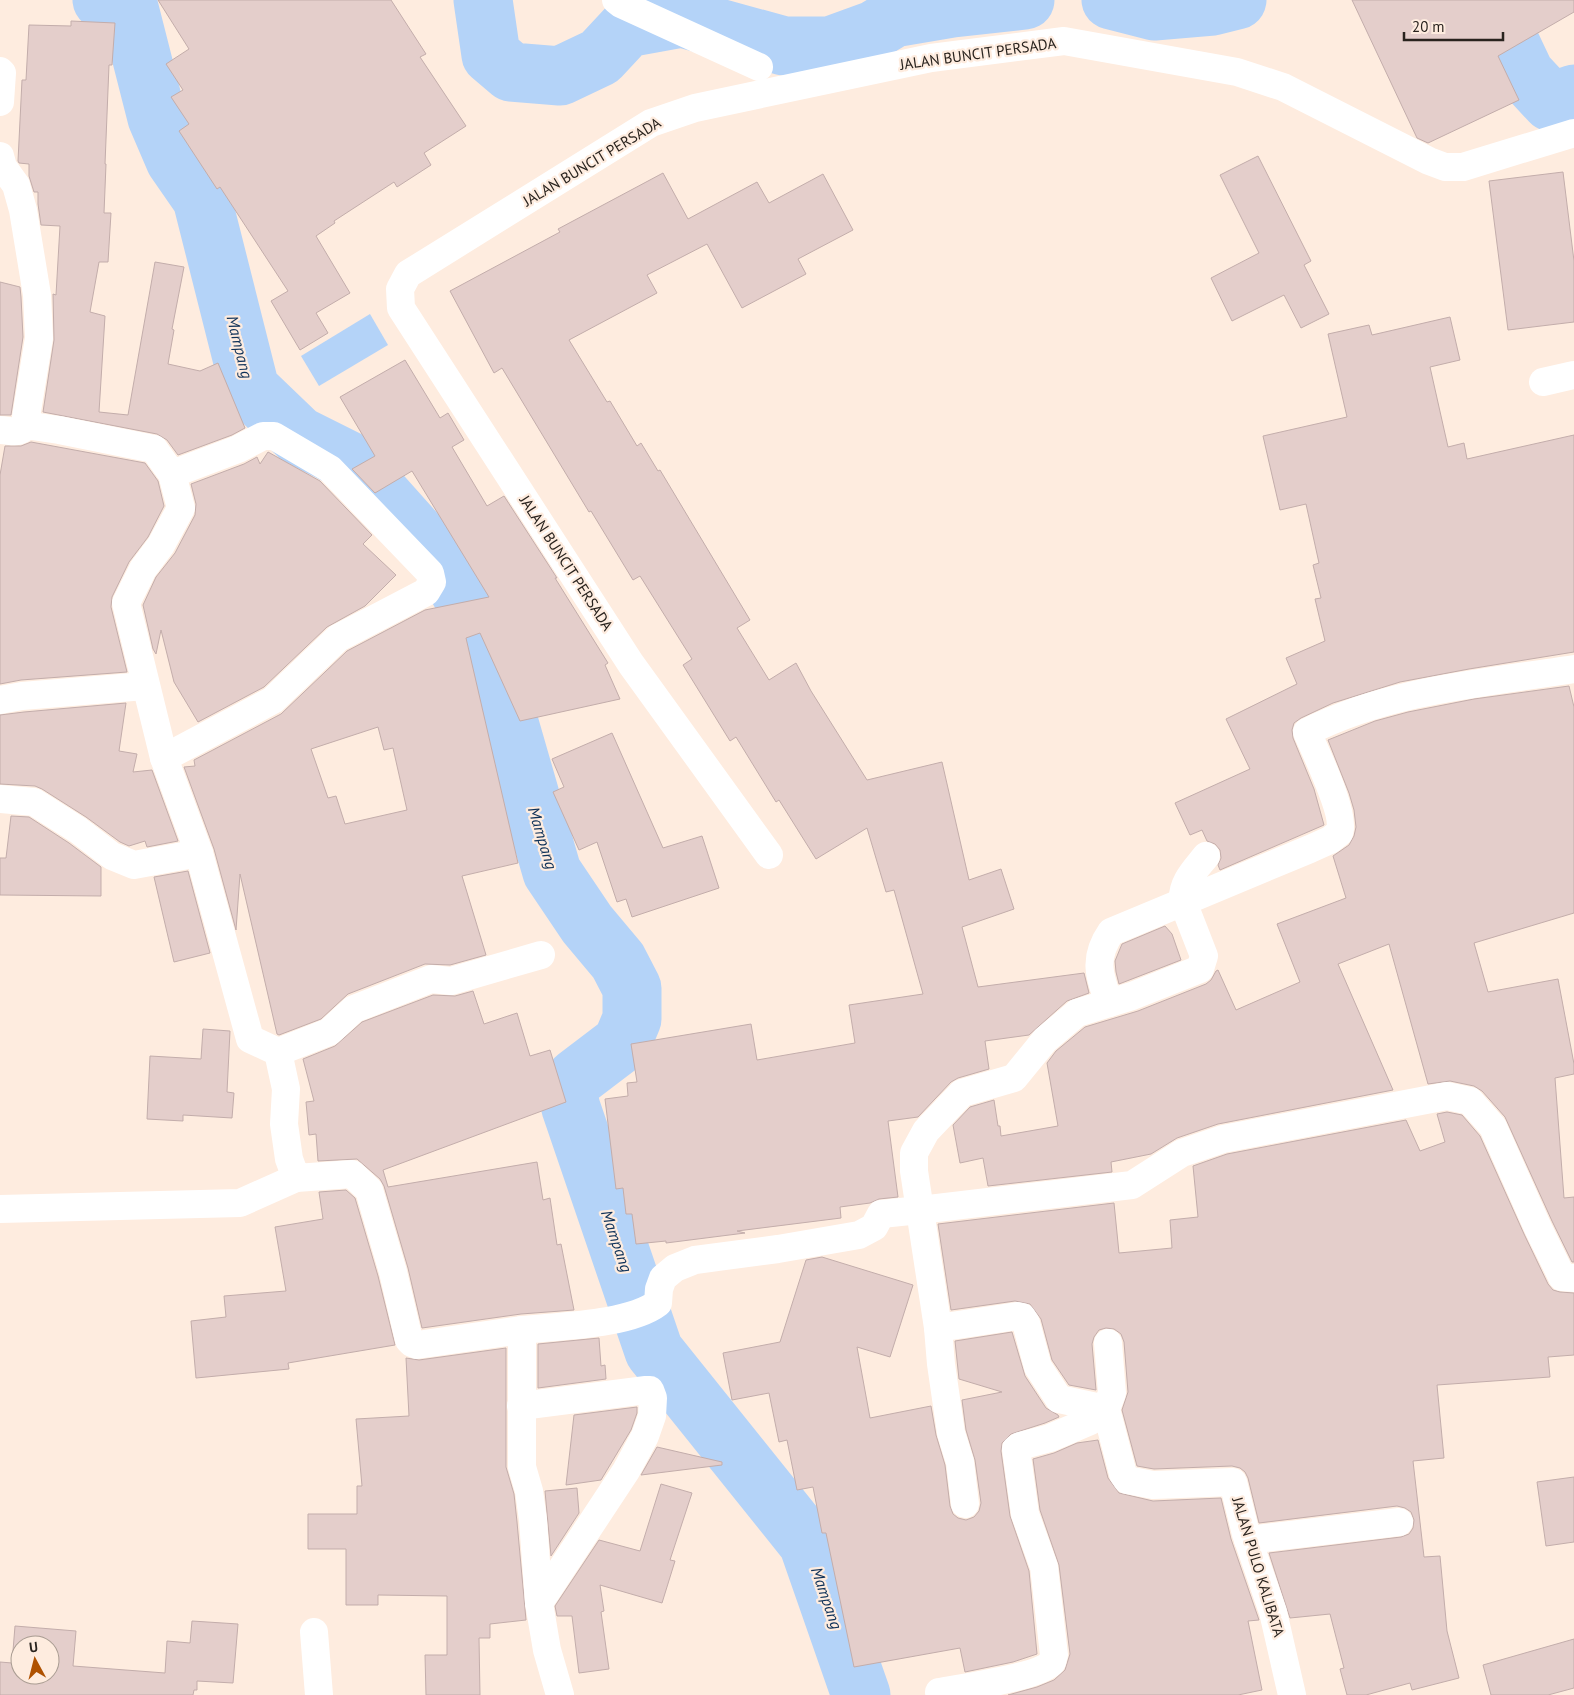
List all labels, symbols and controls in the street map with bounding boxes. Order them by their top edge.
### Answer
scale bar [1404,10,1503,42]
text: 20 m [1412,17,1445,36]
street label: JALAN BUNCIT PERSADA [898,33,1057,74]
street label: JALAN BUNCIT PERSADA [519,113,664,211]
water label: Mampang [223,313,257,381]
street label: JALAN BUNCIT PERSADA [515,491,617,634]
water label: Mampang [524,804,562,872]
water label: Mampang [597,1207,637,1275]
street label: JALAN PULO KALIBATA [1228,1494,1289,1639]
water label: Mampang [807,1564,847,1632]
north arrow [10,1635,60,1685]
text: U [28,1638,39,1657]

